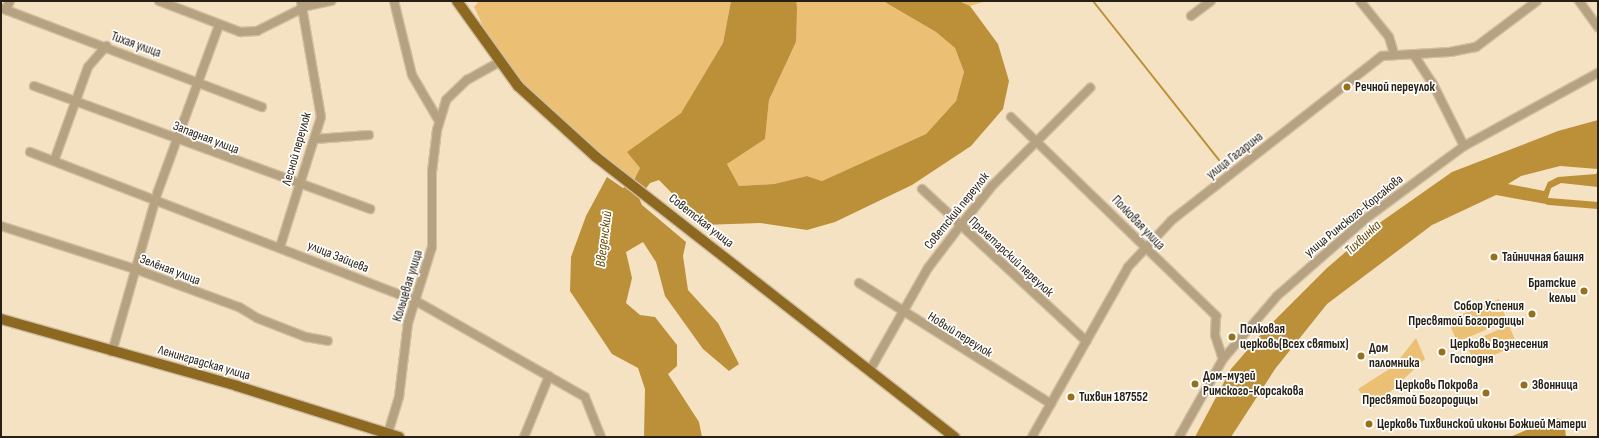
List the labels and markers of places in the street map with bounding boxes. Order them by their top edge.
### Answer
place label: Речной переулок [1355,79,1435,95]
marker: Речной переулок [1342,82,1352,92]
place label: Тайничная башня [1502,249,1584,265]
marker: Тайничная башня [1489,252,1499,262]
place label: Братские кельи [1528,276,1576,307]
marker: Братские кельи [1579,286,1589,296]
place label: Собор Успения Пресвятой Богородицы [1408,299,1524,330]
marker: Собор Успения Пресвятой Богородицы [1527,309,1537,319]
place label: Полковая церковь(Всех святых) [1240,322,1349,353]
marker: Полковая церковь(Всех святых) [1227,332,1237,342]
place label: Церковь Вознесения Господня [1450,337,1548,368]
place label: Дом паломника [1369,341,1420,372]
marker: Церковь Вознесения Господня [1437,347,1447,357]
marker: Дом паломника [1356,351,1366,361]
place label: Дом-музей Римского-Корсакова [1203,369,1304,400]
place label: Звонница [1532,377,1578,393]
place label: Церковь Покрова Пресвятой Богородицы [1362,378,1478,409]
marker: Дом-музей Римского-Корсакова [1190,379,1200,389]
marker: Звонница [1519,380,1529,390]
marker: Церковь Покрова Пресвятой Богородицы [1481,388,1491,398]
place label: Тихвин 187552 [1079,389,1148,405]
marker: Тихвин 187552 [1066,392,1076,402]
place label: Церковь Тихвинской иконы Божией Матери [1377,416,1586,432]
marker: Церковь Тихвинской иконы Божией Матери [1364,419,1374,429]

